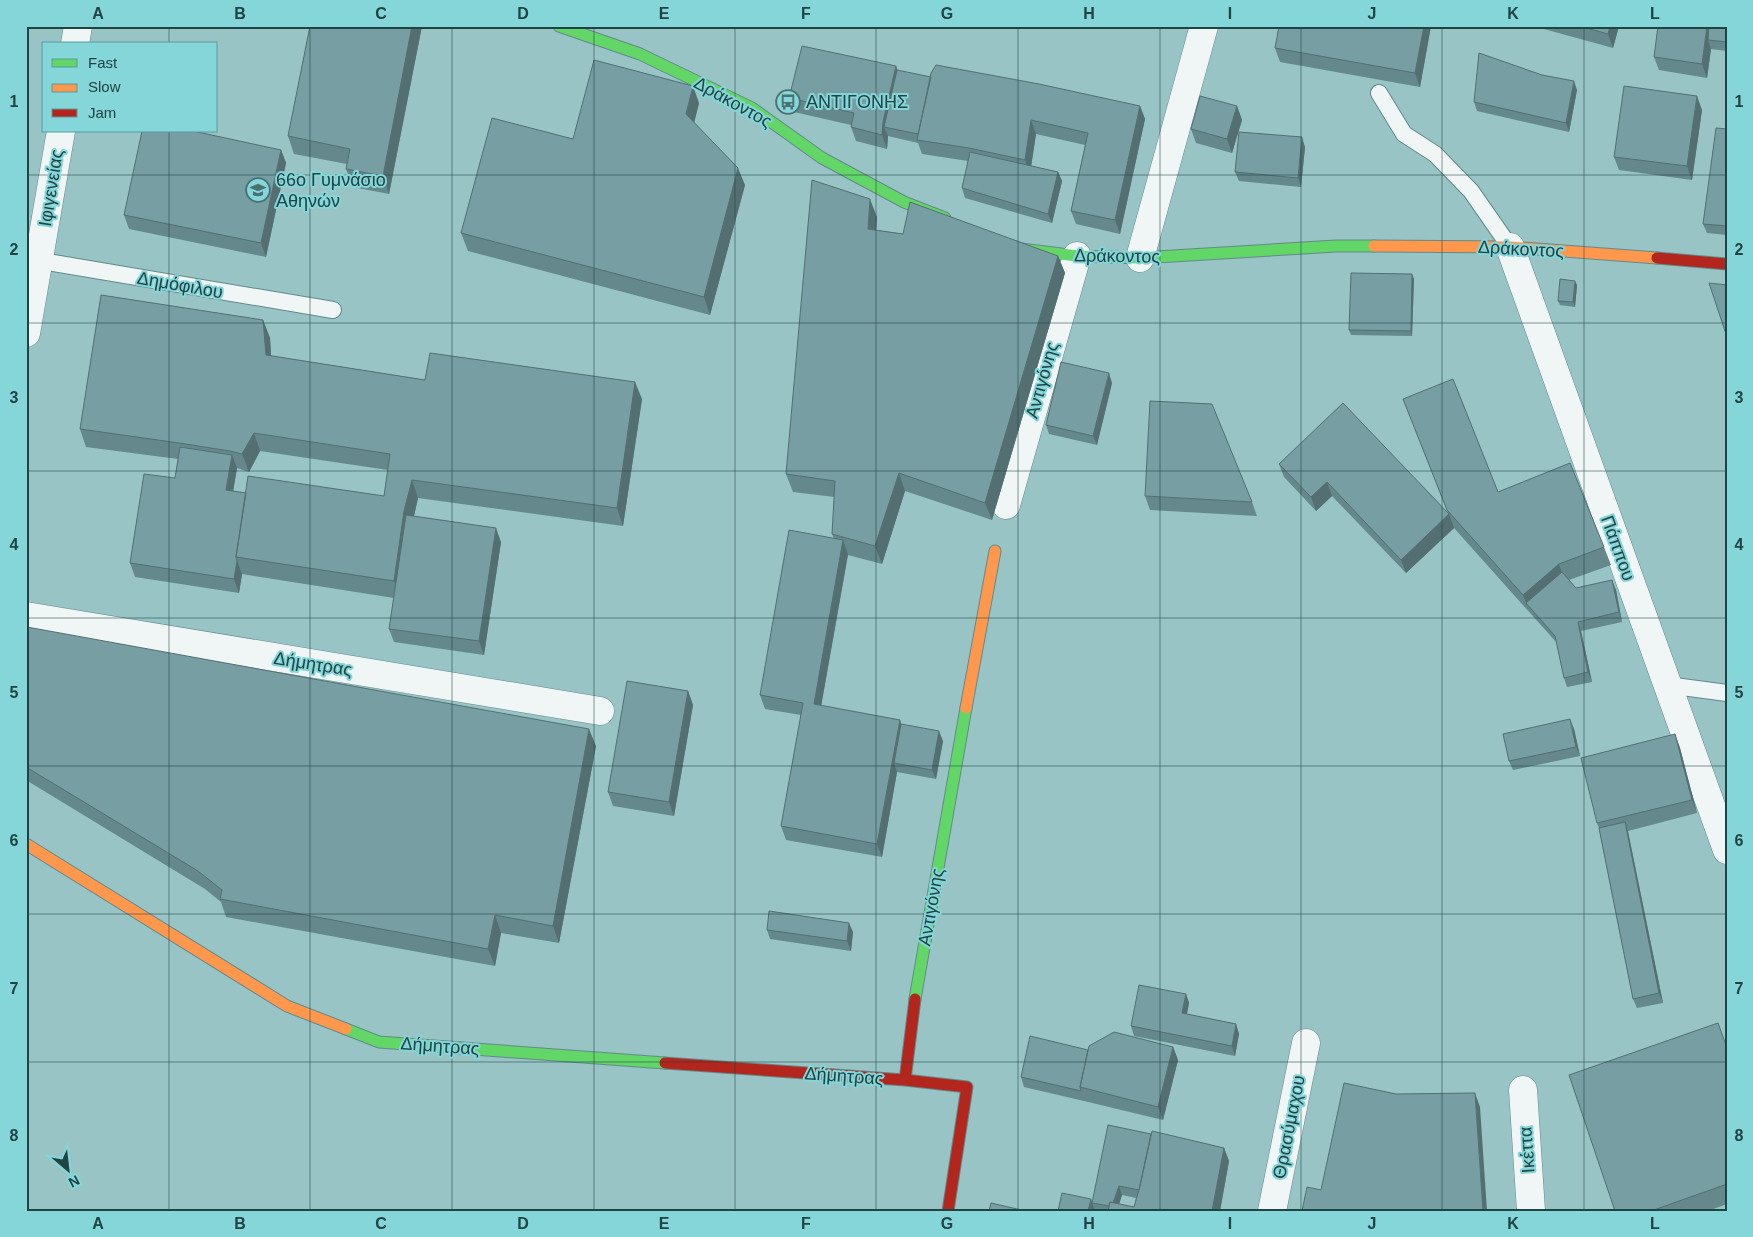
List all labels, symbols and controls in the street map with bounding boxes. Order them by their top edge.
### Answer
text: A [92,5,104,22]
text: B [234,5,246,22]
text: C [375,5,387,22]
text: D [517,5,529,22]
text: E [659,5,670,22]
text: F [801,5,811,22]
text: G [941,5,953,22]
text: H [1083,5,1095,22]
text: I [1228,5,1232,22]
text: J [1368,5,1376,22]
text: K [1507,5,1519,22]
text: L [1650,5,1660,22]
legend [42,42,218,132]
text: Fast [88,54,118,71]
street label: Δράκοντος [691,72,776,132]
text: Slow [88,78,121,95]
bus stop icon: ΑΝΤΙΓΟΝΗΣ [775,89,801,115]
place label: ΑΝΤΙΓΟΝΗΣ [806,92,908,112]
text: 1 [10,93,19,110]
text: 1 [1735,93,1744,110]
text: Jam [88,104,116,121]
street label: Ιφιγενείας [35,148,67,228]
place label: 66ο Γυμνάσιο Αθηνών [276,170,386,211]
school or university icon: 66ο Γυμνάσιο Αθηνών [245,177,271,203]
street label: Δράκοντος [1478,237,1565,261]
text: 2 [10,241,19,258]
text: 2 [1735,241,1744,258]
street label: Δράκοντος [1074,245,1160,267]
street label: Δημόφιλου [136,268,224,302]
street label: Αντιγόνης [1022,339,1063,420]
text: 3 [10,389,19,406]
text: 3 [1735,389,1744,406]
street label: Πάππου [1597,513,1639,583]
text: 4 [10,536,19,553]
text: 4 [1735,536,1744,553]
street label: Δήμητρας [272,648,354,680]
text: 5 [10,684,19,701]
text: 5 [1735,684,1744,701]
text: 6 [10,832,19,849]
text: 6 [1735,832,1744,849]
street label: Αντιγόνης [914,866,948,947]
text: 7 [10,980,19,997]
text: 7 [1735,980,1744,997]
street label: Δήμητρας [400,1033,480,1059]
street label: Δήμητρας [804,1063,884,1089]
street label: Θρασύμαχου [1269,1073,1309,1181]
street label: Ικέττα [1515,1126,1539,1174]
text: 8 [10,1127,19,1144]
text: 8 [1735,1127,1744,1144]
north arrow [42,1144,92,1194]
text: N [66,1172,82,1191]
text: A [92,1215,104,1232]
text: B [234,1215,246,1232]
text: C [375,1215,387,1232]
text: D [517,1215,529,1232]
text: E [659,1215,670,1232]
text: F [801,1215,811,1232]
text: G [941,1215,953,1232]
text: H [1083,1215,1095,1232]
text: I [1228,1215,1232,1232]
text: J [1368,1215,1376,1232]
text: K [1507,1215,1519,1232]
text: L [1650,1215,1660,1232]

